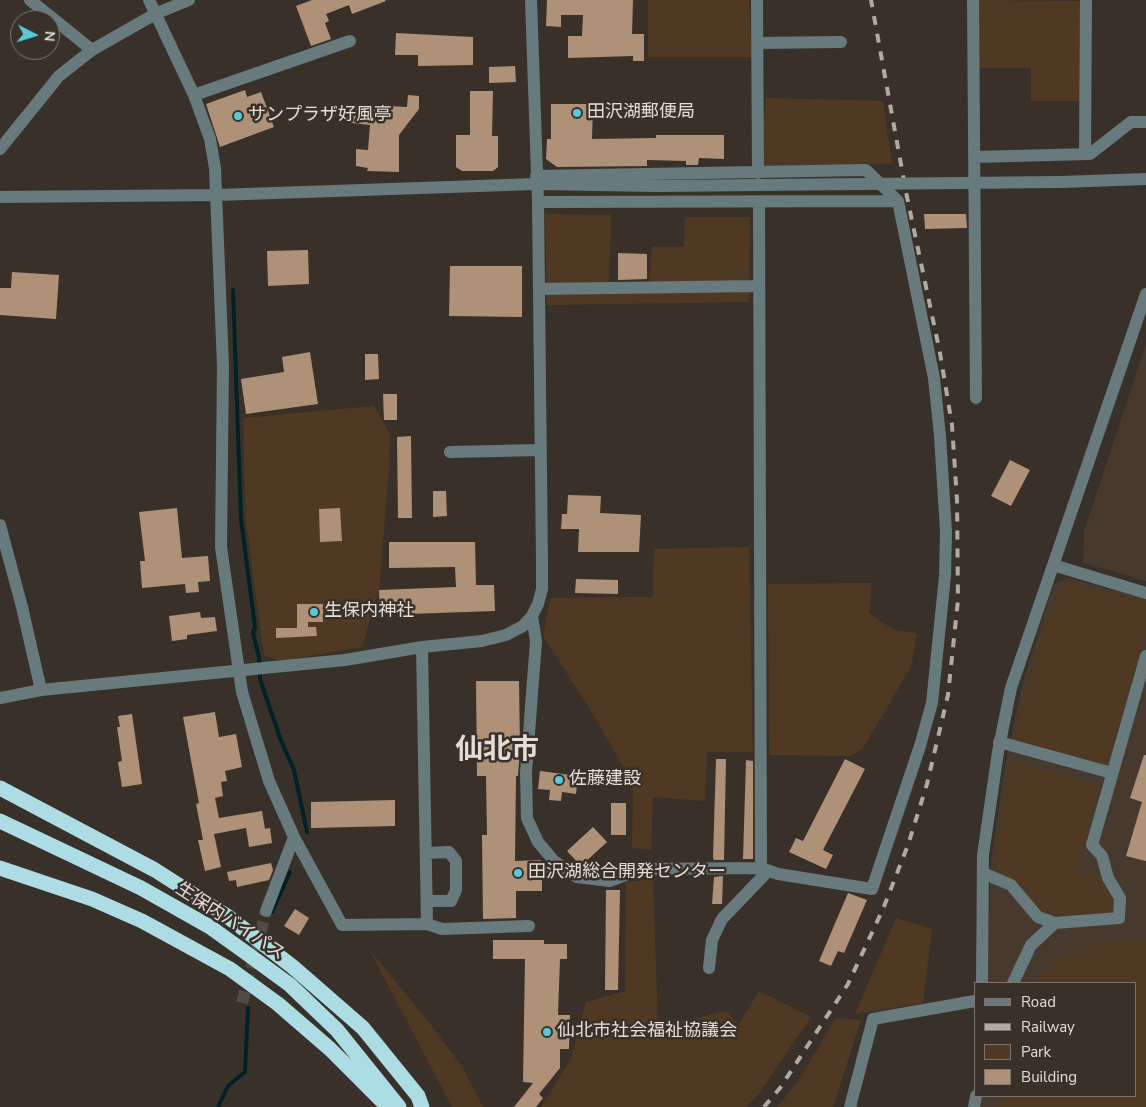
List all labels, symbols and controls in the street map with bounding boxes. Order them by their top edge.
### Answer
north arrow [10,10,60,60]
text: N [40,30,59,42]
place label: 田沢湖郵便局 [587,102,695,124]
place label: サンプラザ好風亭 [248,105,392,127]
marker: 田沢湖郵便局 [571,107,583,119]
marker: サンプラザ好風亭 [232,110,244,122]
place label: 生保内神社 [324,601,414,623]
marker: 生保内神社 [308,606,320,618]
district label: 仙北市 [455,734,539,768]
place label: 佐藤建設 [569,769,641,791]
marker: 佐藤建設 [553,774,565,786]
place label: 田沢湖総合開発センター [528,862,726,884]
marker: 田沢湖総合開発センター [512,867,524,879]
street label: 生保内バイパス [171,879,289,965]
legend [974,982,1136,1097]
text: Road [1021,992,1056,1012]
text: Railway [1021,1017,1075,1037]
place label: 仙北市社会福祉協議会 [557,1021,737,1043]
marker: 仙北市社会福祉協議会 [541,1026,553,1038]
text: Park [1021,1042,1051,1062]
text: Building [1021,1067,1077,1087]

